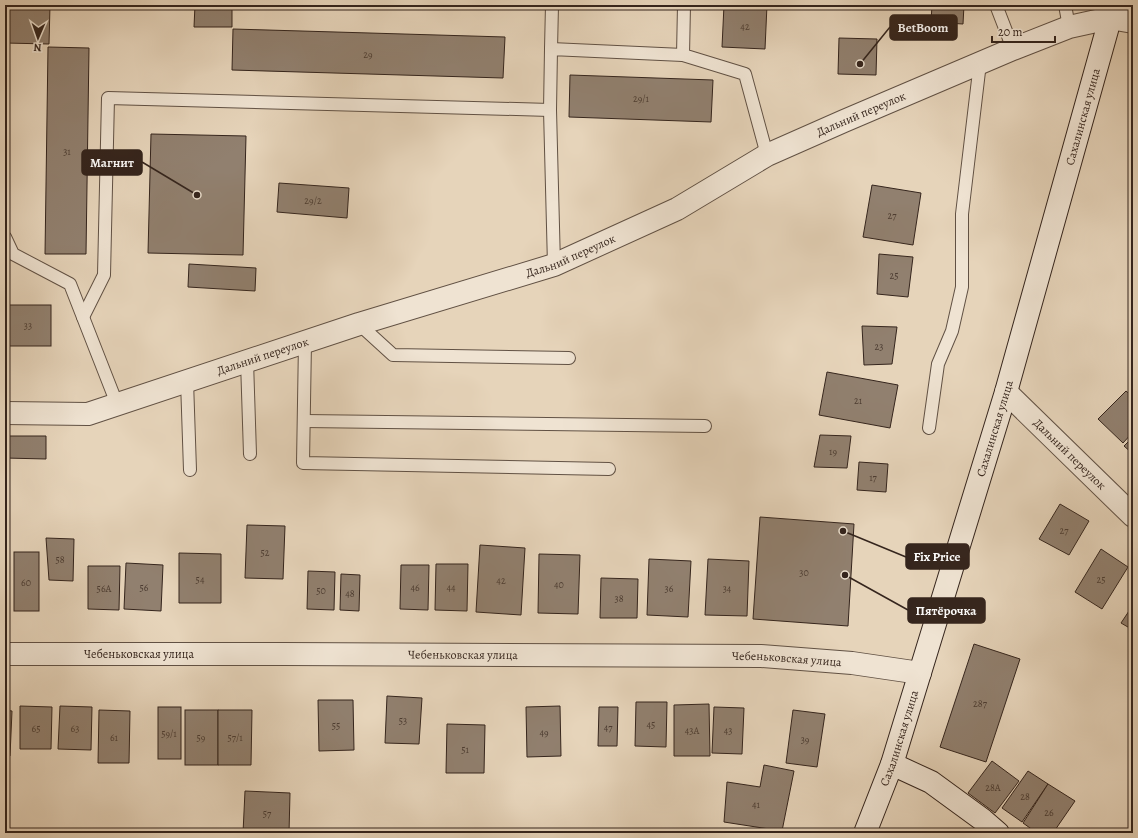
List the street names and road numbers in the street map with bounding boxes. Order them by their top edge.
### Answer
street label: Сахалинская улица [1062,66,1104,167]
street label: Дальний переулок [814,88,908,140]
street label: Дальний переулок [524,230,618,281]
street label: Дальний переулок [215,333,311,379]
street label: Сахалинская улица [973,378,1017,479]
street label: Дальний переулок [1030,415,1110,493]
street label: Чебеньковская улица [84,646,194,662]
street label: Чебеньковская улица [408,647,518,663]
street label: Чебеньковская улица [732,648,843,670]
street label: Сахалинская улица [876,688,922,788]

